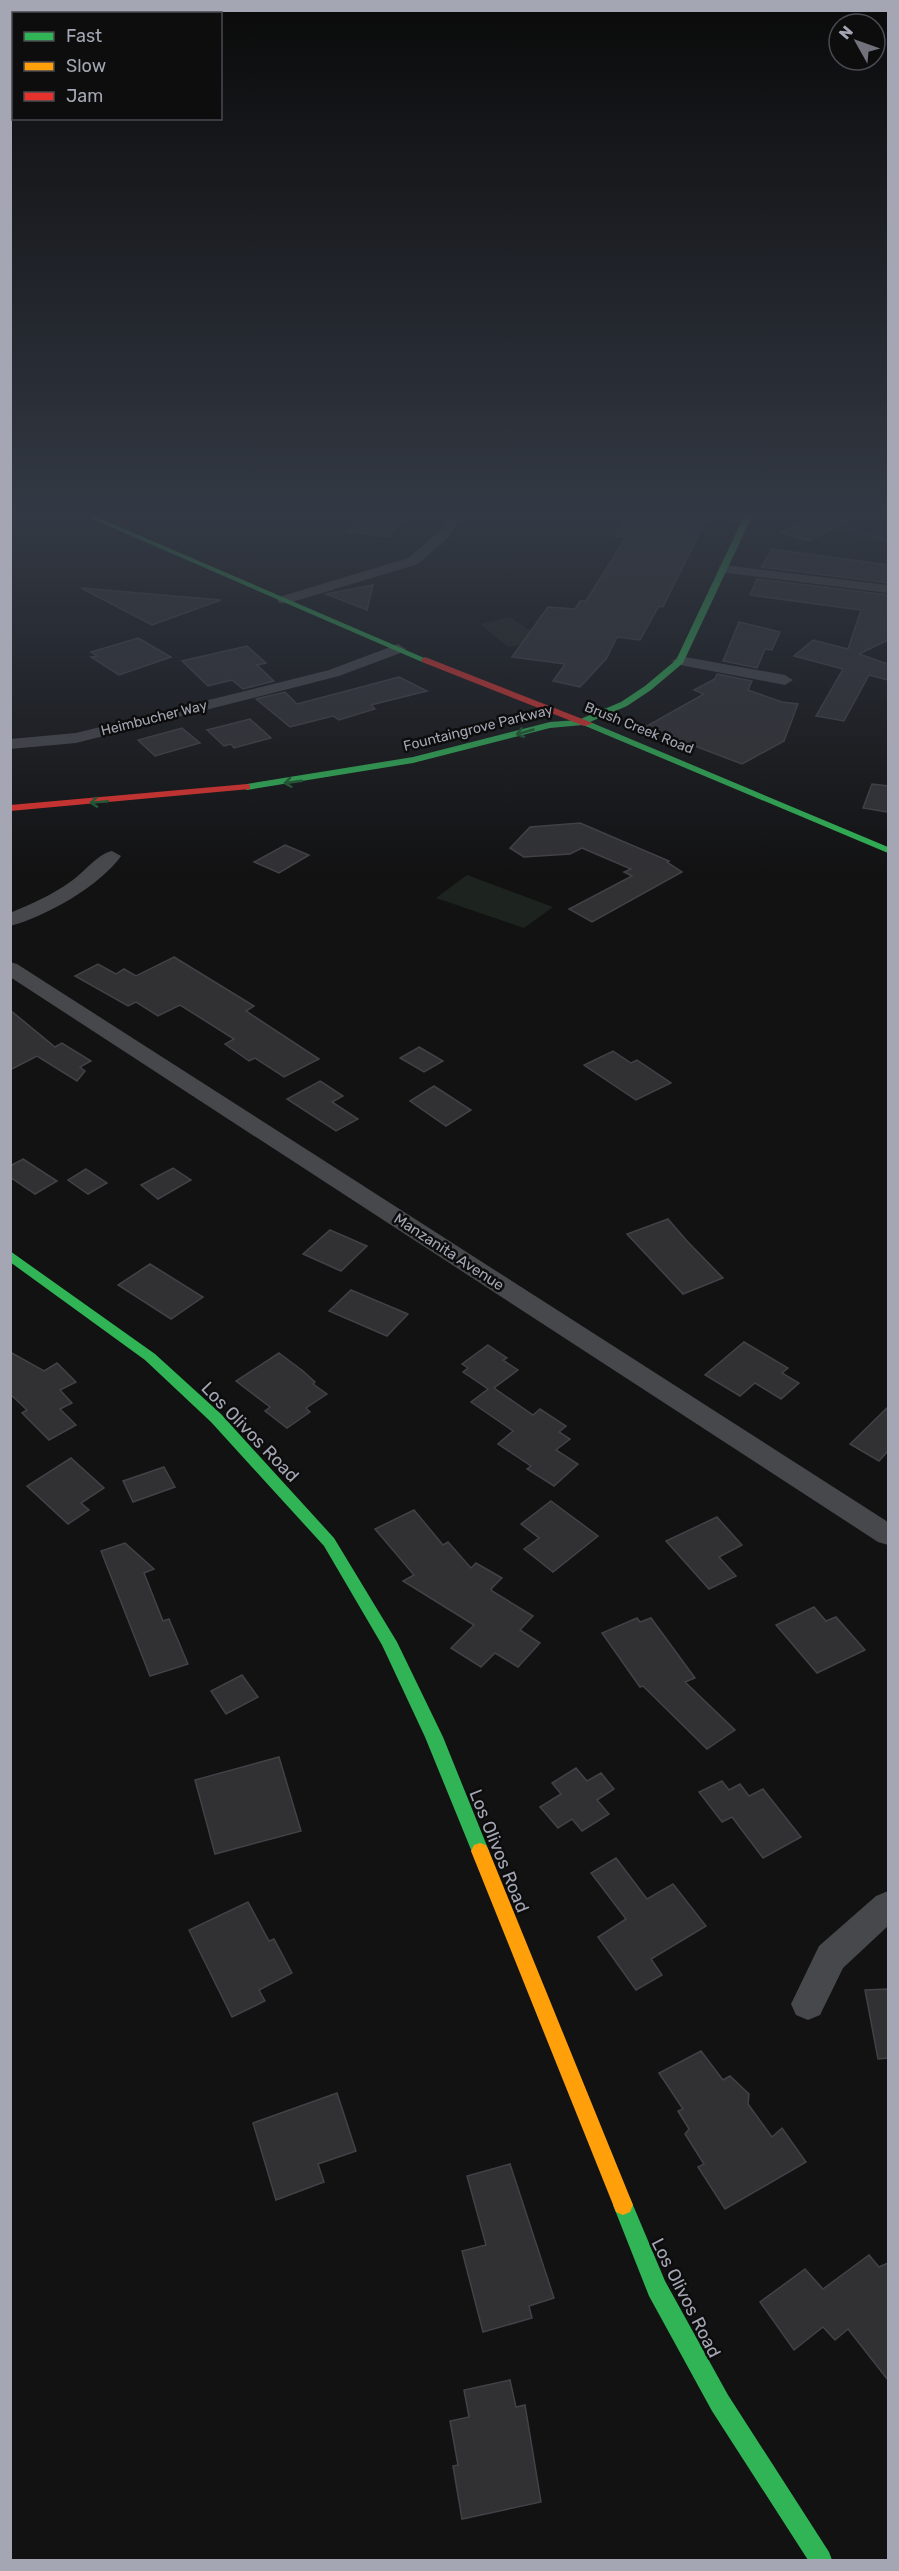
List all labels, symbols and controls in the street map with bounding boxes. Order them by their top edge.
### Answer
legend [12,12,222,120]
north arrow [827,12,887,72]
text: N [835,22,857,43]
text: Fast [66,25,102,47]
text: Slow [66,55,106,77]
text: Jam [66,85,103,107]
street label: Heimbucher Way [99,697,209,739]
street label: Brush Creek Road [582,698,696,758]
street label: Fountaingrove Parkway [401,701,555,755]
one-way arrow [516,727,535,738]
one-way arrow [284,777,304,788]
one-way arrow [90,797,110,808]
street label: Manzanita Avenue [390,1210,508,1294]
street label: Los Olivos Road [197,1377,303,1487]
street label: Los Olivos Road [464,1786,534,1916]
street label: Los Olivos Road [646,2235,726,2361]

